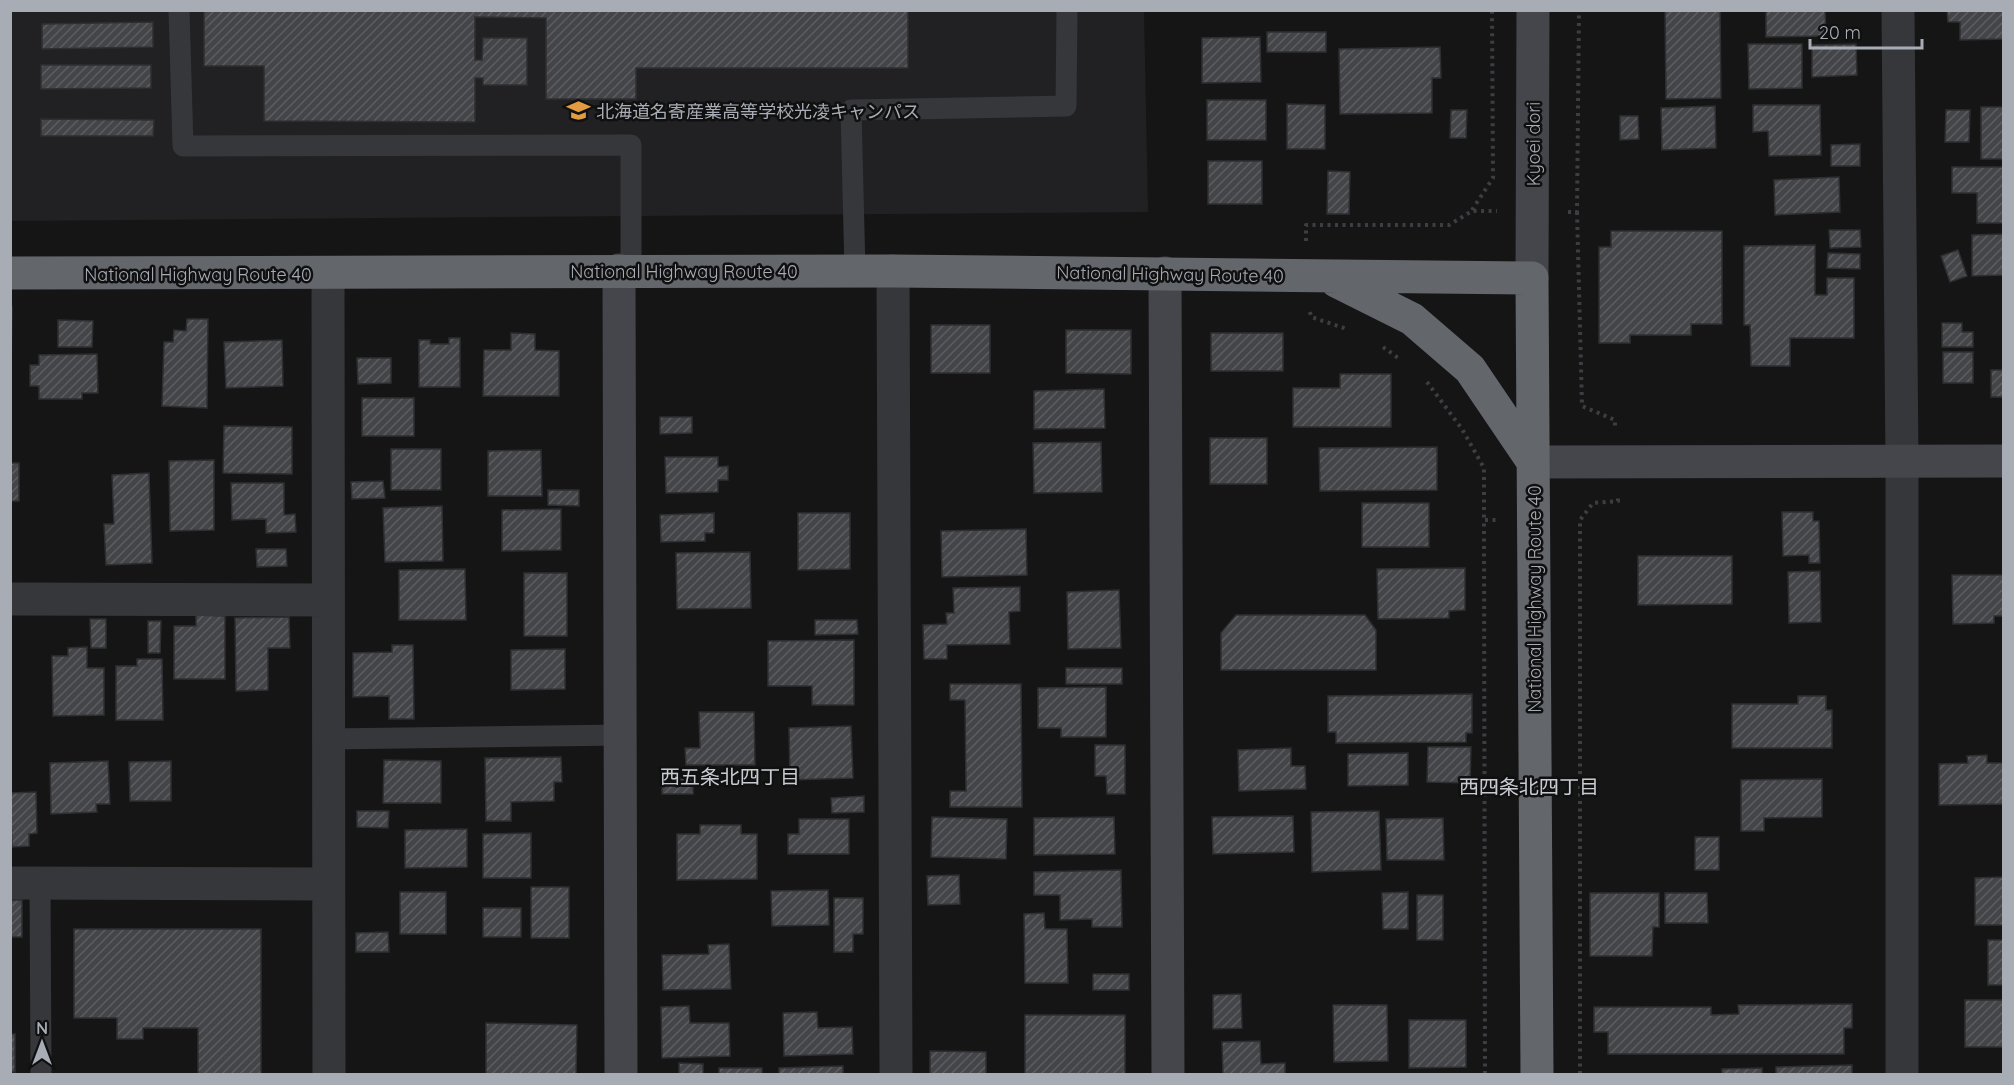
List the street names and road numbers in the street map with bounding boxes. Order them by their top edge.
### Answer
street label: Kyoei dori [1522,102,1545,186]
street label: National Highway Route 40 [570,260,798,283]
street label: National Highway Route 40 [1056,261,1284,287]
street label: National Highway Route 40 [84,263,312,286]
street label: National Highway Route 40 [1523,485,1546,713]

